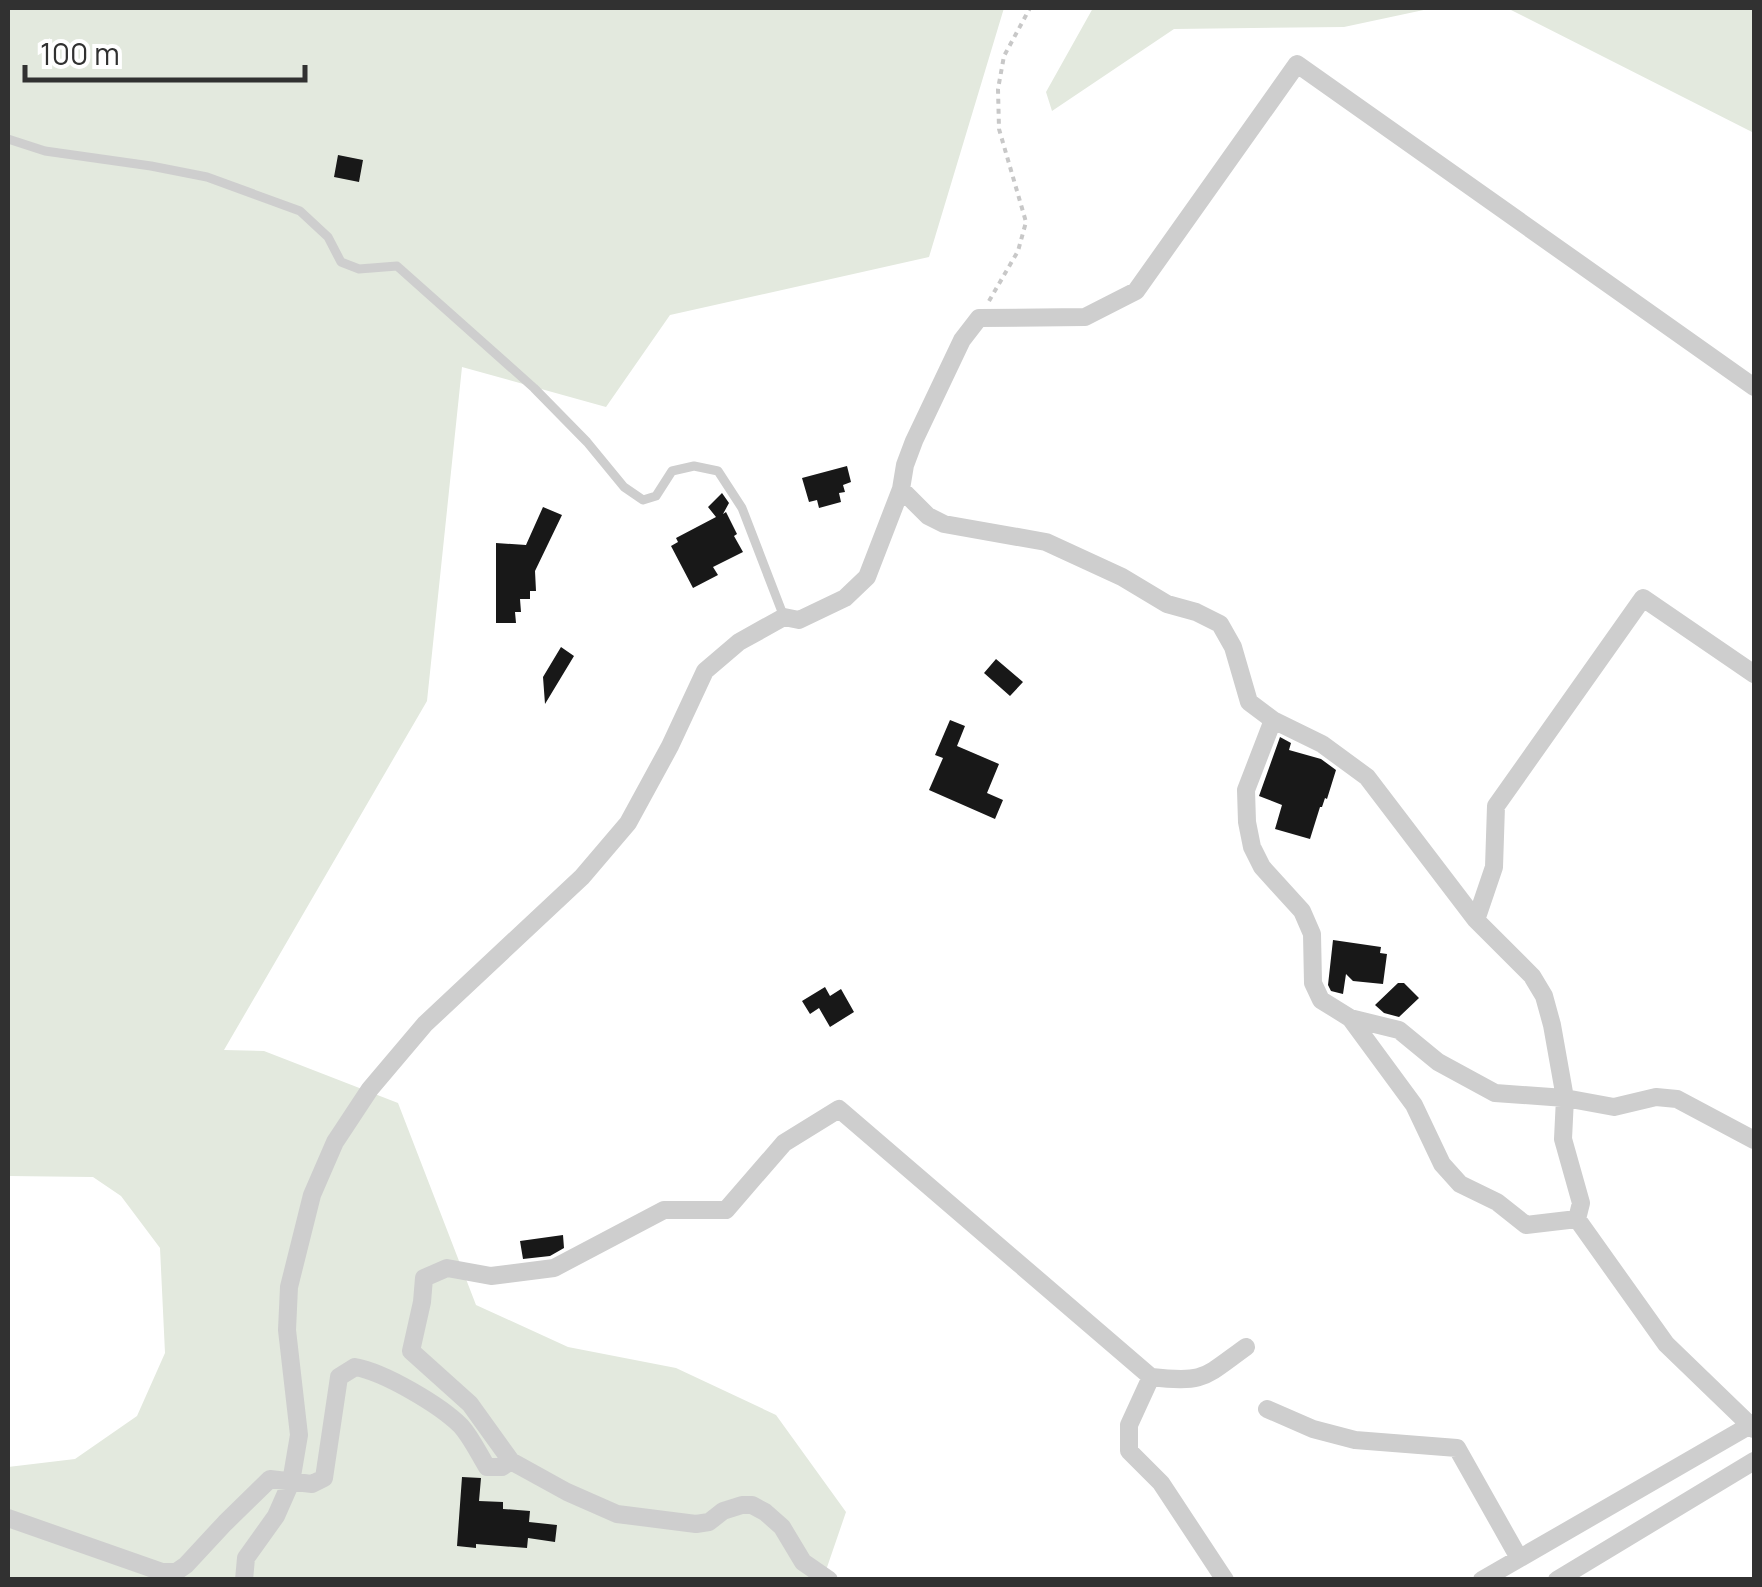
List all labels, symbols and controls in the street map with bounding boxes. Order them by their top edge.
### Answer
scale bar [25,20,305,82]
text: 100 m [40,33,120,74]

